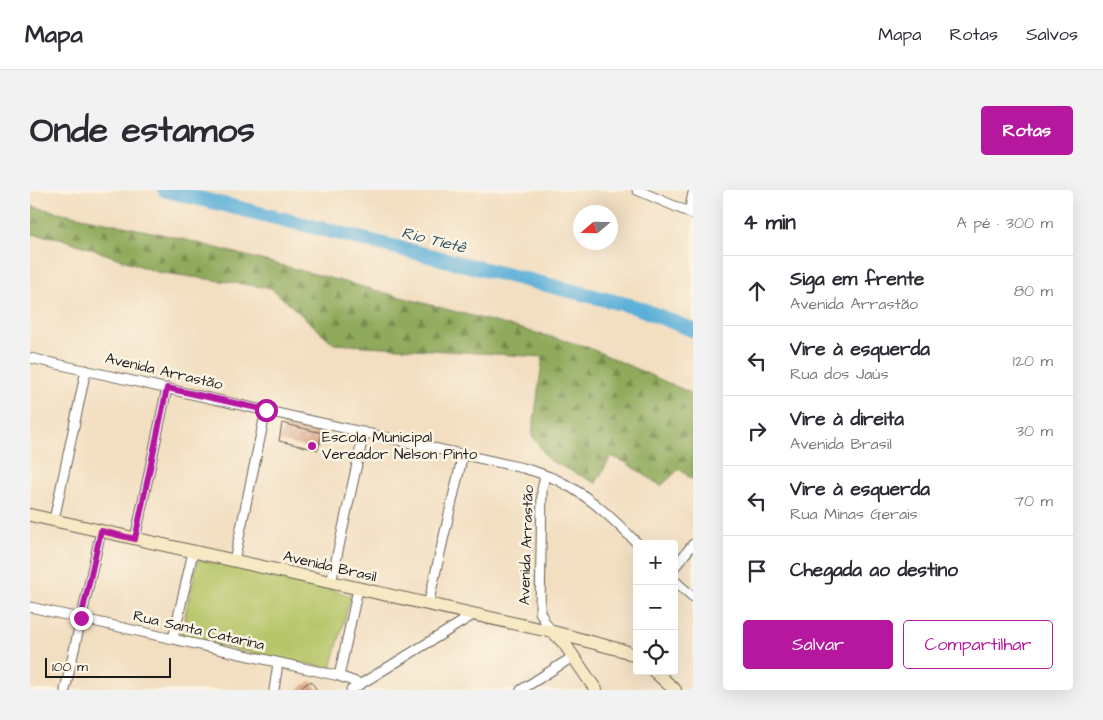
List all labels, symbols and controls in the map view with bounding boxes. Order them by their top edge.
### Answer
text: Mapa [25,18,83,52]
text: Mapa [878,22,922,47]
text: Rotas [950,22,998,47]
text: Salvos [1026,22,1078,47]
text: Onde estamos [30,106,255,155]
button: Rotas [981,106,1073,155]
north arrow [573,205,618,250]
text: 4 min [743,208,796,237]
text: A pé · 300 m [957,212,1053,234]
water label: Rio Tietê [399,221,469,259]
text: Siga em frente [790,266,924,293]
icon: ahead [743,277,771,305]
text: 80 m [1014,280,1053,302]
text: Avenida Arrastão [790,293,918,315]
text: Vire à esquerda [790,336,930,363]
icon: left [743,347,771,375]
street label: Avenida Arrastão [103,348,225,395]
text: 120 m [1013,350,1053,372]
text: Rua dos Jaús [790,363,888,385]
route start [255,399,278,422]
text: Vire à direita [790,406,904,433]
icon: right [743,417,771,445]
text: 30 m [1016,420,1053,442]
place label: Escola Municipal Vereador Nelson Pinto [322,427,478,465]
text: Avenida Brasil [790,433,892,455]
marker: Escola Municipal Vereador Nelson Pinto [306,440,318,452]
text: Vire à esquerda [790,476,930,503]
street label: Avenida Arrastão [514,484,539,605]
icon: left [743,487,771,515]
text: 70 m [1014,490,1053,512]
text: Rua Minas Gerais [790,503,917,525]
map controls [633,540,678,675]
button: + [633,540,678,585]
street label: Avenida Brasil [281,546,379,587]
icon: arrive [743,557,771,585]
text: Chegada ao destino [790,557,958,584]
button: − [633,585,678,630]
street label: Rua Santa Catarina [131,605,267,656]
route end [70,607,93,630]
button: Salvar [743,620,893,669]
button: Compartilhar [903,620,1053,669]
button: locate [633,630,678,675]
scale bar [45,655,171,678]
text: 100 m [52,657,88,677]

